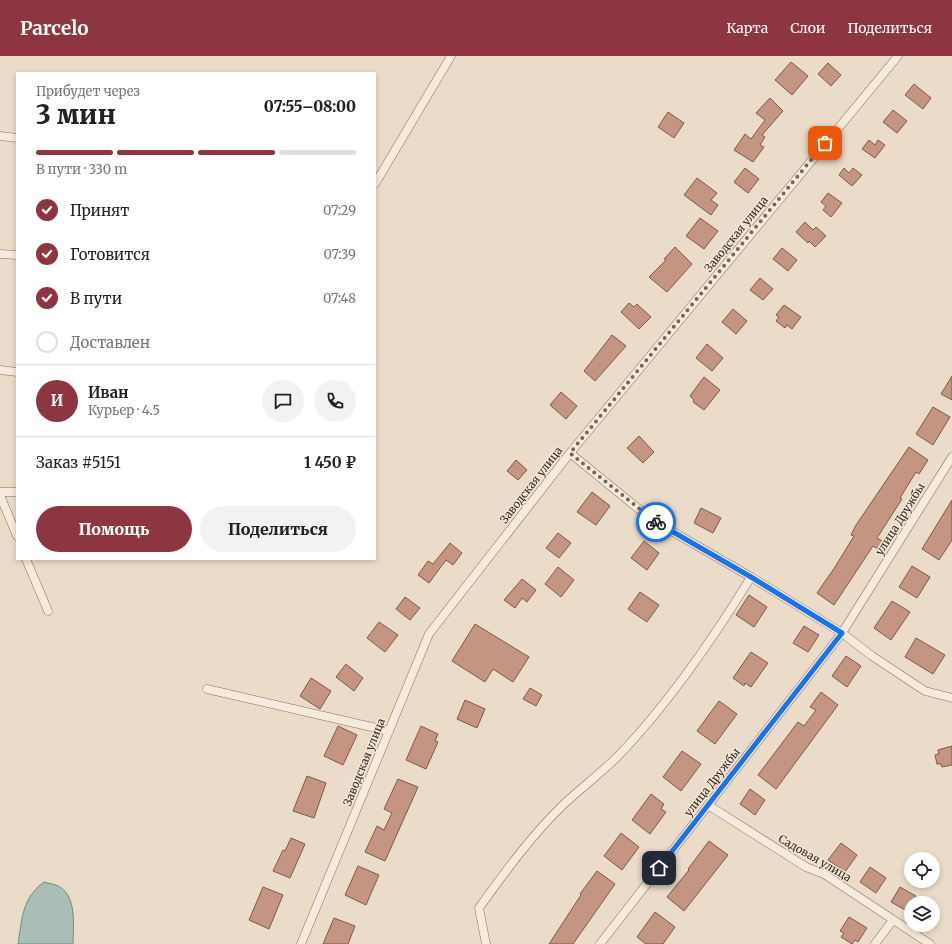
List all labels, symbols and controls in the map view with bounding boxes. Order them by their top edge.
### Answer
text: Parcelo [20,16,89,40]
text: Карта [726,19,768,37]
text: Слои [790,19,825,37]
text: Поделиться [847,19,932,37]
text: Прибудет через [36,83,140,100]
text: 07:55–08:00 [264,97,356,116]
text: 3 мин [36,98,116,131]
pin [808,126,842,160]
icon: bag [814,132,836,154]
text: В пути · 330 m [36,161,127,178]
street label: Заводская улица [701,193,771,275]
icon: check [36,199,58,221]
text: Принят [70,201,129,220]
text: 07:29 [323,202,356,219]
icon: check [36,243,58,265]
text: Готовится [70,245,150,264]
text: 07:39 [323,246,356,263]
icon: check [36,287,58,309]
text: В пути [70,289,122,308]
text: 07:48 [323,290,356,307]
text: Доставлен [70,333,150,352]
button: chat [262,380,304,422]
button: phone [314,380,356,422]
text: Иван [88,383,129,402]
text: И [51,391,63,410]
text: Курьер · 4.5 [88,402,160,419]
street label: Заводская улица [497,444,565,526]
text: Заказ #5151 [36,453,121,472]
text: 1 450 ₽ [304,453,356,472]
street label: улица Дружбы [872,480,928,558]
courier [636,502,676,542]
button: Помощь [36,506,192,552]
button: Поделиться [200,506,356,552]
icon: bike [645,511,667,533]
street label: Заводская улица [340,716,388,808]
street label: улица Дружбы [681,745,743,819]
street label: Садовая улица [776,831,854,885]
pin [642,851,676,885]
map controls [904,852,940,932]
button: locate [904,852,940,888]
icon: home [648,857,670,879]
button: layers [904,896,940,932]

